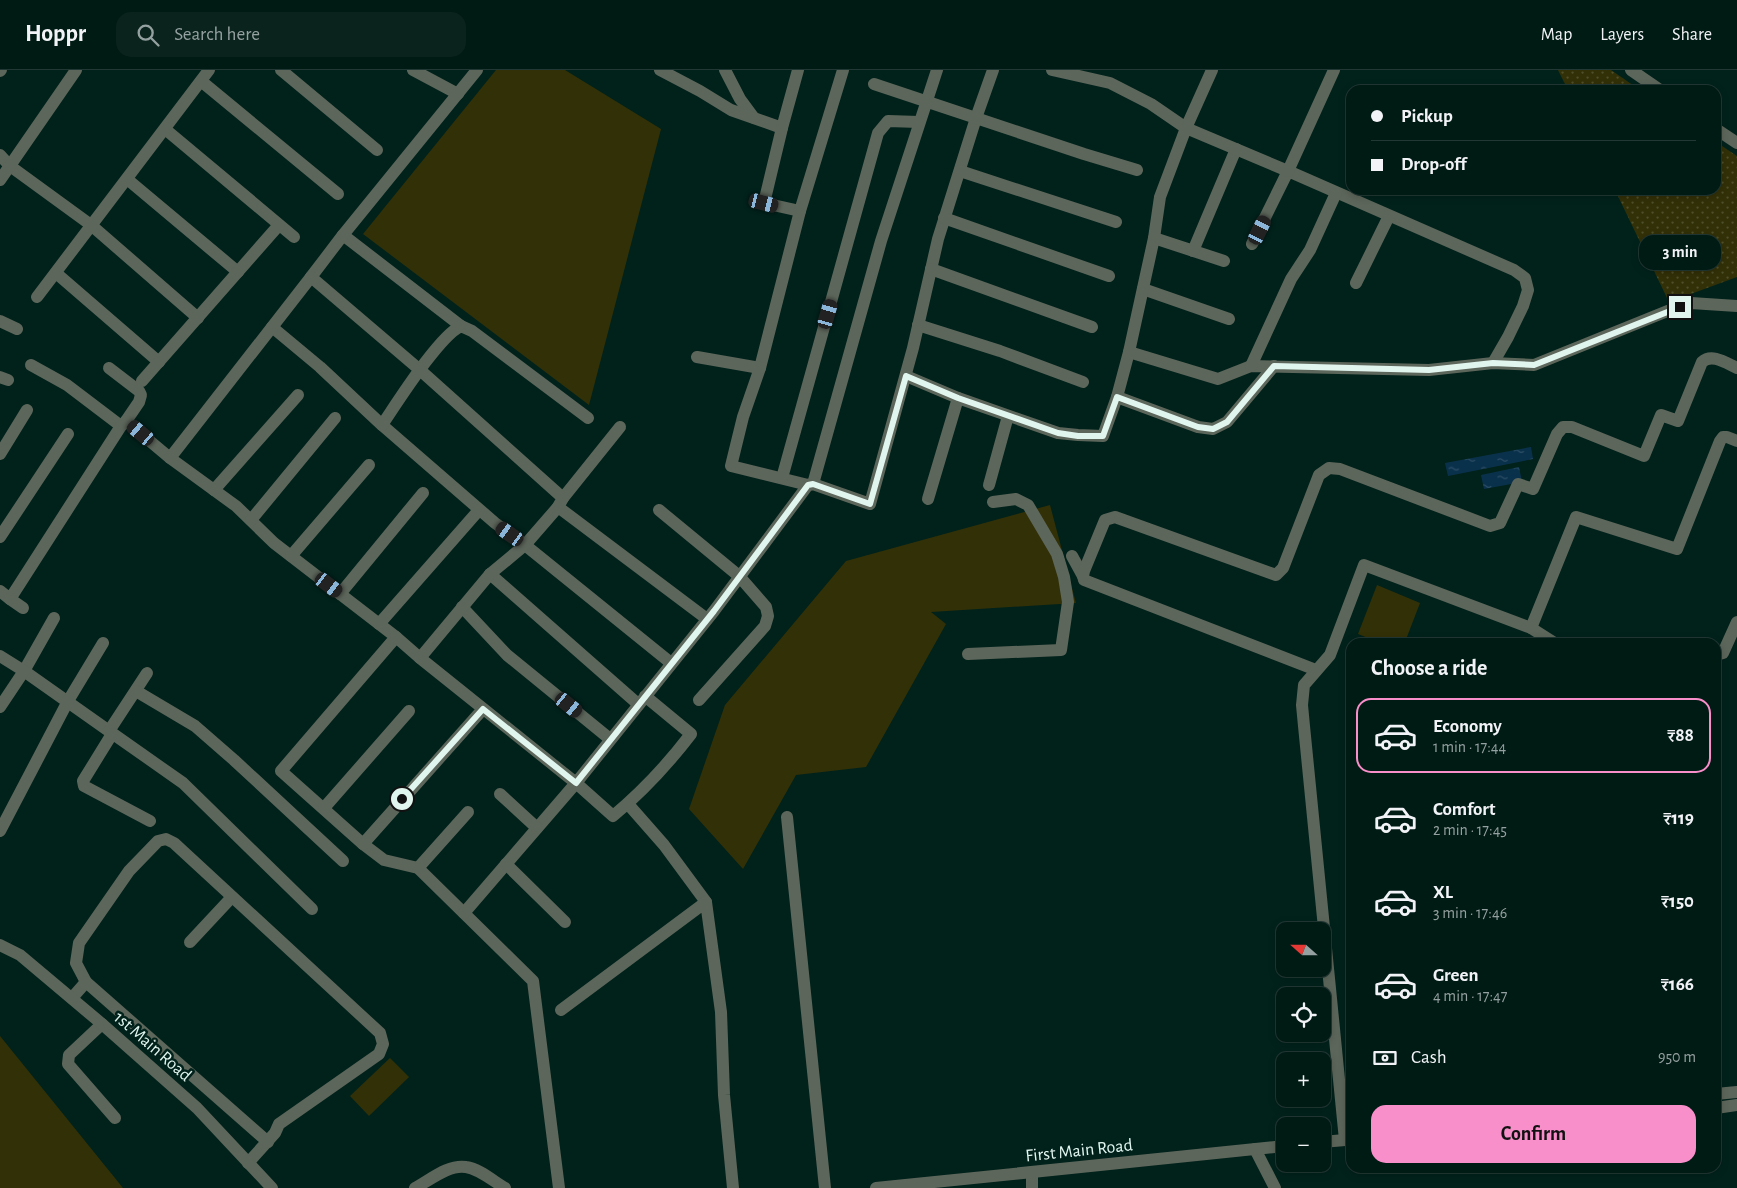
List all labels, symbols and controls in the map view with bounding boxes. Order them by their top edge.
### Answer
search box [116,12,466,57]
icon: search [134,21,162,49]
text: Hoppr [25,22,86,46]
text: Search here [174,25,260,44]
text: Map [1541,26,1572,44]
text: Layers [1600,26,1644,44]
text: Share [1672,26,1712,44]
text: Pickup [1401,107,1453,126]
text: Drop-off [1401,155,1466,174]
car [747,192,780,214]
car [1246,213,1273,247]
callout: 3 min [1639,234,1721,270]
text: 3 min [1663,244,1697,260]
route end [1669,296,1691,318]
car [816,298,839,330]
car [124,418,157,448]
car [493,519,526,549]
car [312,570,345,600]
text: Choose a ride [1371,657,1487,679]
car [552,690,585,720]
icon: car [1373,713,1418,758]
text: Economy [1433,717,1502,736]
text: ₹88 [1667,726,1694,745]
text: 1 min · 17:44 [1433,739,1506,755]
route start [391,788,413,810]
icon: car [1373,796,1418,841]
text: Comfort [1433,800,1495,819]
text: ₹119 [1663,809,1694,828]
text: 2 min · 17:45 [1433,822,1507,838]
icon: car [1373,879,1418,924]
text: XL [1433,883,1453,902]
text: ₹150 [1661,892,1694,911]
text: 3 min · 17:46 [1433,905,1507,921]
north arrow [1276,922,1331,978]
map controls [1276,922,1331,1172]
icon: car [1373,962,1418,1007]
text: Green [1433,966,1479,985]
text: ₹166 [1661,975,1694,994]
button: locate [1276,987,1331,1042]
text: 4 min · 17:47 [1433,988,1507,1004]
street label: 1st Main Road [110,1008,195,1085]
icon: cash [1371,1044,1399,1072]
text: Cash [1411,1048,1447,1067]
text: 950 m [1658,1049,1696,1065]
button: + [1276,1052,1331,1107]
button: Confirm [1371,1105,1696,1163]
button: − [1276,1117,1331,1172]
street label: First Main Road [1024,1136,1134,1166]

